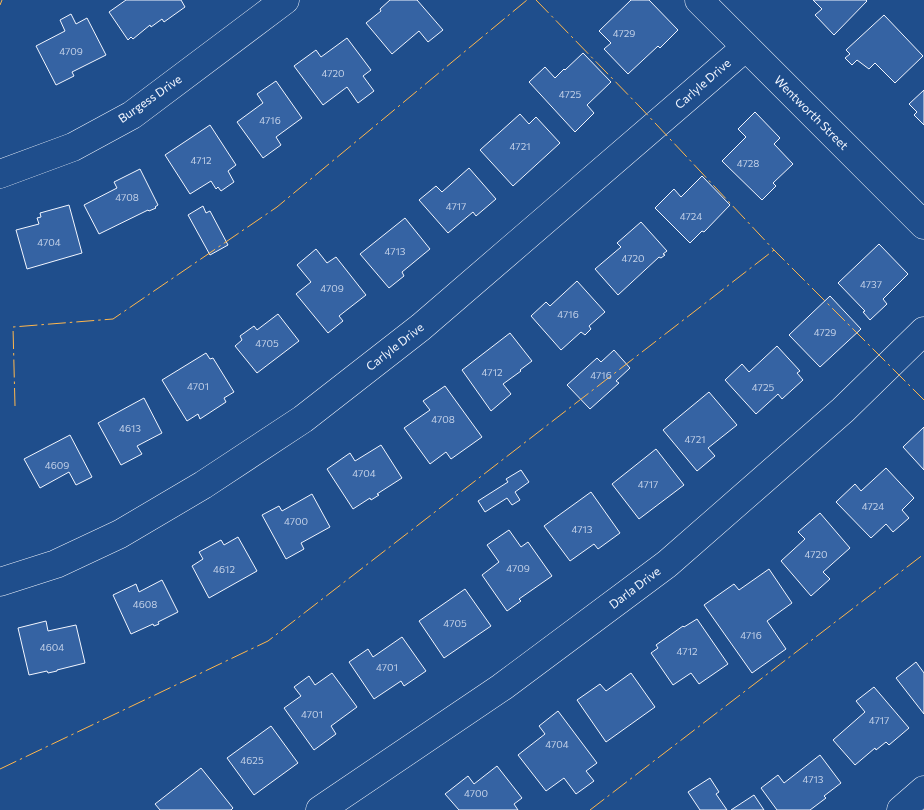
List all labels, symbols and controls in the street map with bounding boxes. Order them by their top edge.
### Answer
house number: 4729 [613,27,635,39]
house number: 4709 [59,45,83,57]
street label: Carlyle Drive [672,55,733,111]
house number: 4720 [321,67,345,79]
street label: Burgess Drive [115,71,184,125]
street label: Wentworth Street [772,72,852,152]
house number: 4725 [559,88,581,100]
house number: 4716 [259,114,281,126]
house number: 4721 [510,140,530,152]
house number: 4712 [191,154,212,166]
house number: 4728 [737,157,759,169]
house number: 4708 [115,191,139,203]
house number: 4717 [446,200,466,212]
house number: 4724 [680,210,702,222]
house number: 4704 [37,236,61,248]
house number: 4713 [384,245,406,257]
house number: 4720 [621,252,645,264]
house number: 4737 [860,278,882,290]
house number: 4709 [320,282,344,294]
house number: 4716 [557,308,579,320]
street label: Carlyle Drive [363,319,426,373]
house number: 4729 [814,326,836,338]
house number: 4705 [255,337,279,349]
house number: 4712 [482,366,503,378]
house number: 4716 [590,369,612,381]
house number: 4701 [187,380,209,392]
house number: 4725 [752,381,774,393]
house number: 4708 [431,413,455,425]
house number: 4613 [119,422,141,434]
house number: 4721 [685,433,705,445]
house number: 4609 [45,459,69,471]
house number: 4704 [352,467,376,479]
house number: 4717 [638,478,658,490]
house number: 4724 [862,500,884,512]
house number: 4700 [284,515,308,527]
house number: 4713 [571,523,593,535]
house number: 4720 [804,548,828,560]
house number: 4709 [506,562,530,574]
house number: 4612 [213,563,235,575]
street label: Darla Drive [606,563,663,611]
house number: 4608 [133,598,157,610]
house number: 4705 [443,617,467,629]
house number: 4716 [740,629,762,641]
house number: 4604 [40,641,64,653]
house number: 4712 [677,645,698,657]
house number: 4701 [376,661,398,673]
house number: 4701 [301,708,323,720]
house number: 4717 [869,714,889,726]
house number: 4704 [545,738,569,750]
house number: 4625 [240,754,264,766]
house number: 4713 [802,773,824,785]
house number: 4700 [464,787,488,799]

